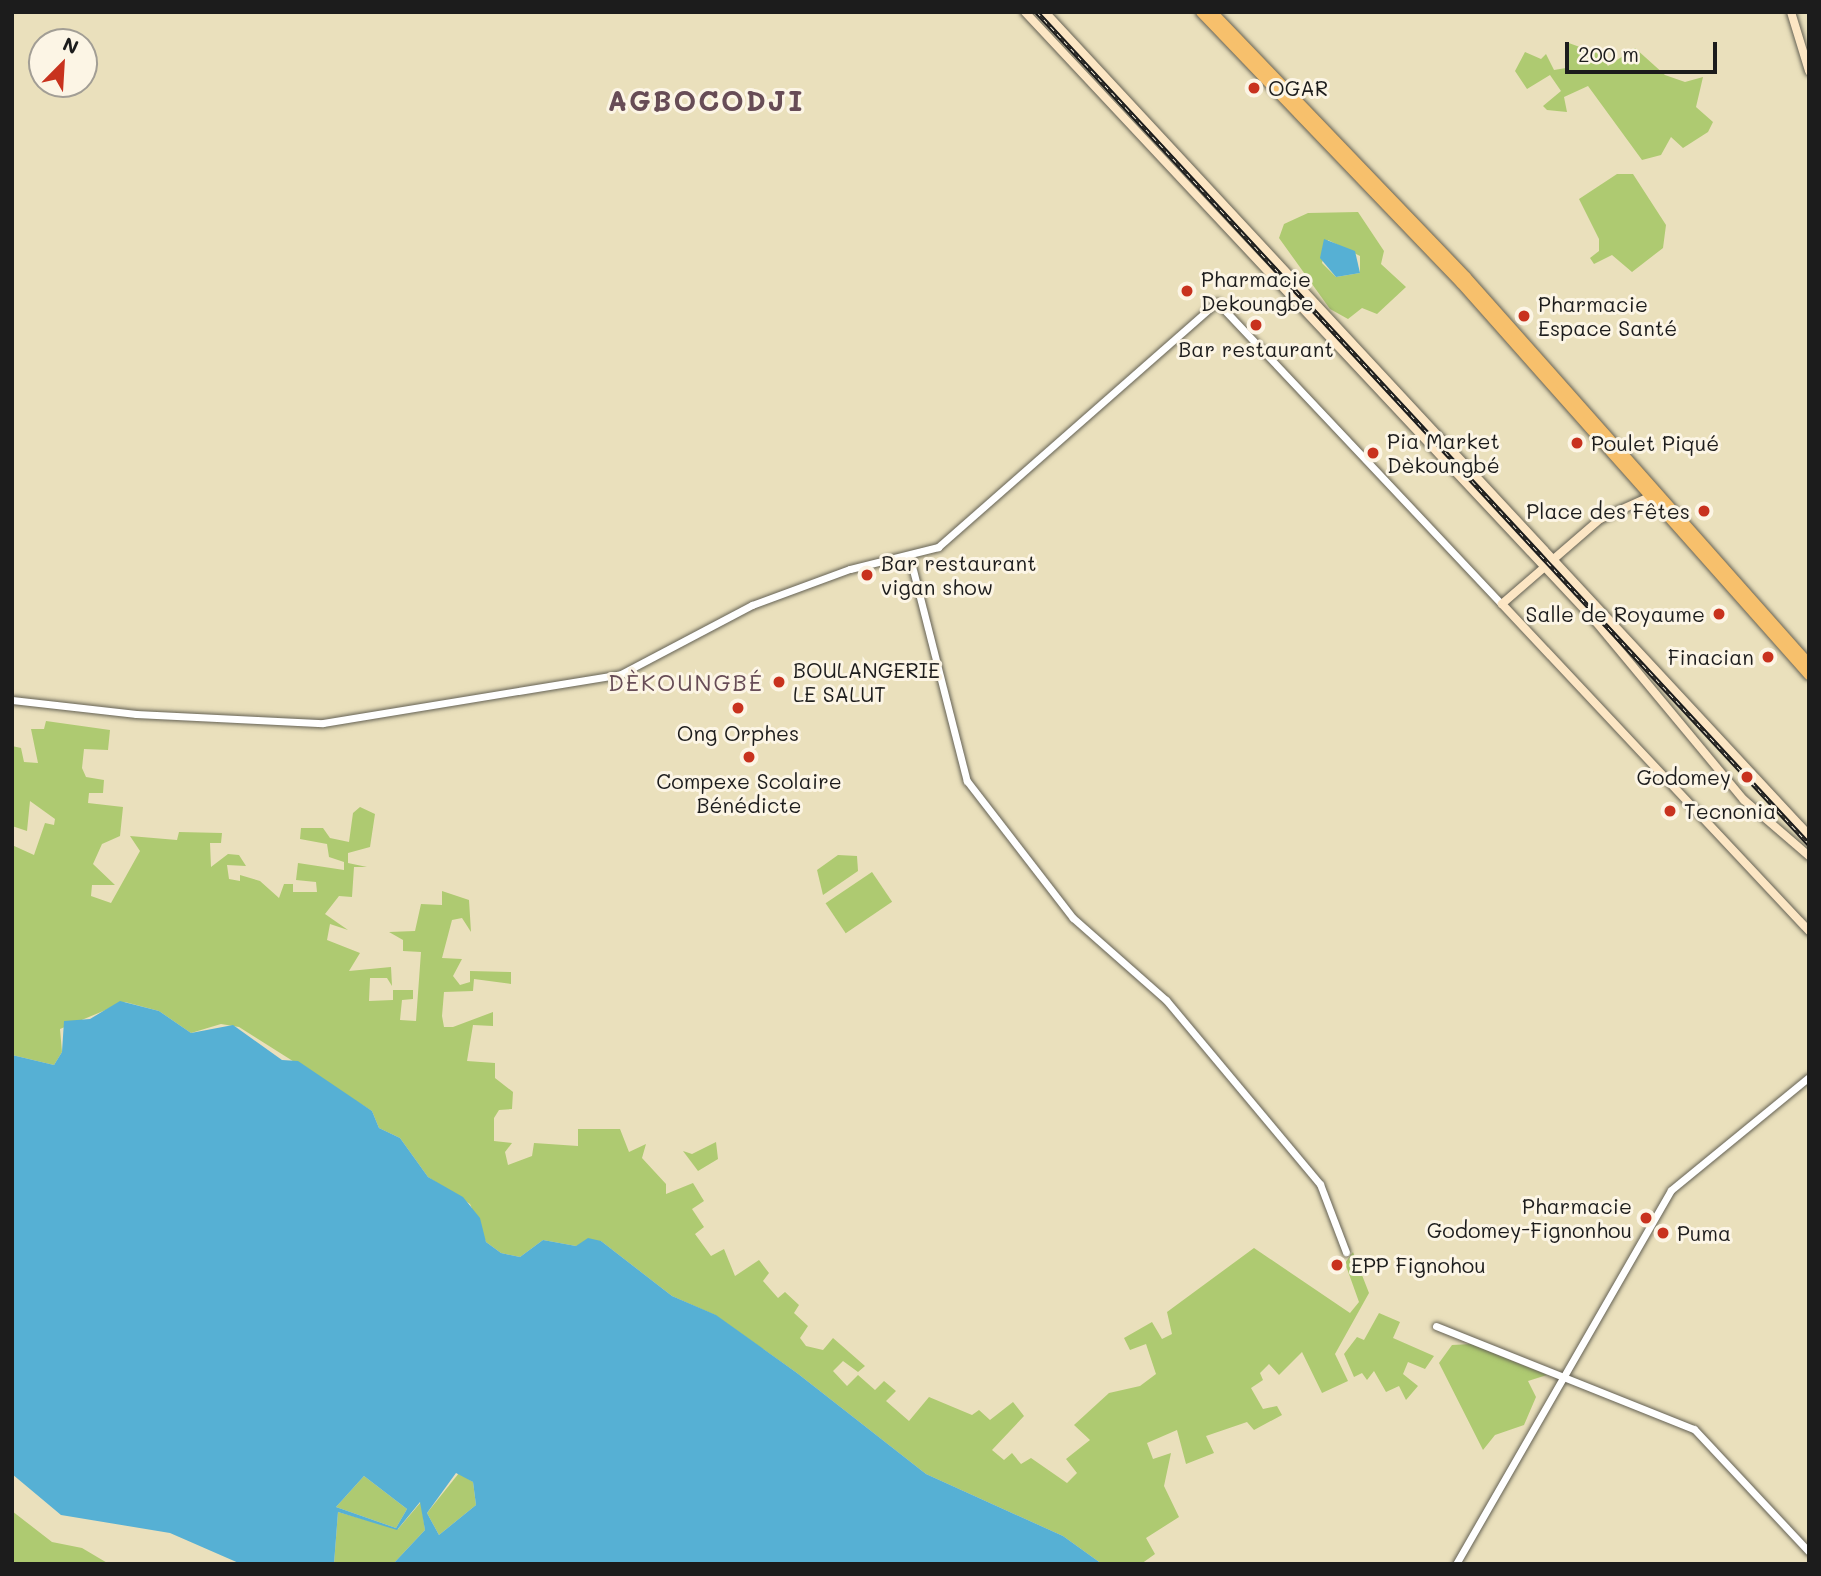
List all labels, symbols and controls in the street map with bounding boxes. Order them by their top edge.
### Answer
north arrow [28,28,98,98]
scale bar [1569,28,1721,72]
text: N [59,31,83,60]
text: 200 m [1578,40,1639,67]
place label: OGAR [1268,75,1328,101]
marker: OGAR [1246,80,1262,96]
district label: AGBOCODJI [609,83,803,117]
place label: Pharmacie Dekoungbe [1201,266,1314,316]
marker: Pharmacie Dekoungbe [1179,283,1195,299]
place label: Pharmacie Espace Santé [1538,291,1677,341]
marker: Pharmacie Espace Santé [1516,308,1532,324]
marker: Bar restaurant [1248,317,1264,333]
place label: Bar restaurant [1178,336,1334,362]
place label: Pia Market Dèkoungbé [1387,428,1500,478]
place label: Poulet Piqué [1591,430,1719,456]
marker: Poulet Piqué [1569,435,1585,451]
marker: Pia Market Dèkoungbé [1365,445,1381,461]
place label: Place des Fêtes [1526,498,1690,524]
marker: Place des Fêtes [1696,503,1712,519]
place label: Bar restaurant vigan show [881,550,1036,600]
marker: Bar restaurant vigan show [859,567,875,583]
place label: Salle de Royaume [1526,601,1705,627]
marker: Salle de Royaume [1711,606,1727,622]
place label: Finacian [1668,644,1754,670]
marker: Finacian [1760,649,1776,665]
place label: BOULANGERIE LE SALUT [793,657,940,707]
district label: DÈKOUNGBÉ [609,668,763,696]
marker: BOULANGERIE LE SALUT [771,674,787,690]
marker: Ong Orphes [728,698,748,718]
place label: Ong Orphes [677,720,799,746]
marker: Compexe Scolaire Bénédicte [741,749,757,765]
place label: Godomey [1637,764,1731,790]
marker: Godomey [1737,767,1757,787]
place label: Compexe Scolaire Bénédicte [656,768,842,818]
place label: Tecnonia [1684,798,1776,824]
marker: Tecnonia [1662,803,1678,819]
place label: Pharmacie Godomey-Fignonhou [1427,1193,1632,1243]
marker: Pharmacie Godomey-Fignonhou [1638,1210,1654,1226]
place label: Puma [1677,1220,1731,1246]
marker: Puma [1655,1225,1671,1241]
place label: EPP Fignohou [1351,1252,1486,1278]
marker: EPP Fignohou [1329,1257,1345,1273]

